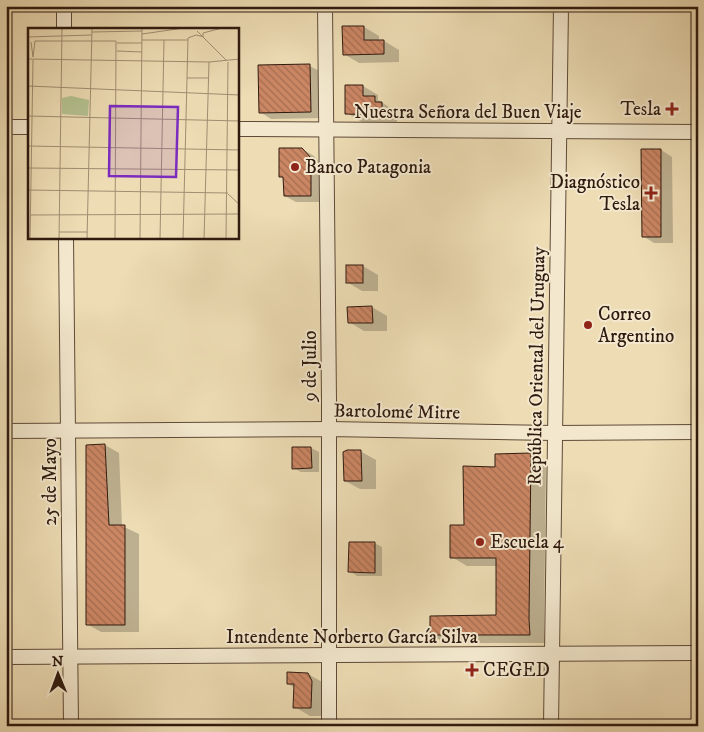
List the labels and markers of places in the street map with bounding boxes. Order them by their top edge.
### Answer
place label: Tesla [621,98,661,121]
marker: Tesla [665,102,679,116]
place label: Banco Patagonia [305,156,431,179]
marker: Banco Patagonia [289,161,301,173]
place label: Diagnóstico Tesla [550,171,640,216]
marker: Diagnóstico Tesla [644,186,658,200]
place label: Correo Argentino [598,303,674,348]
marker: Correo Argentino [582,319,594,331]
place label: Escuela 4 [490,531,565,554]
marker: Escuela 4 [474,536,486,548]
place label: CEGED [483,659,550,682]
marker: CEGED [465,663,479,677]

